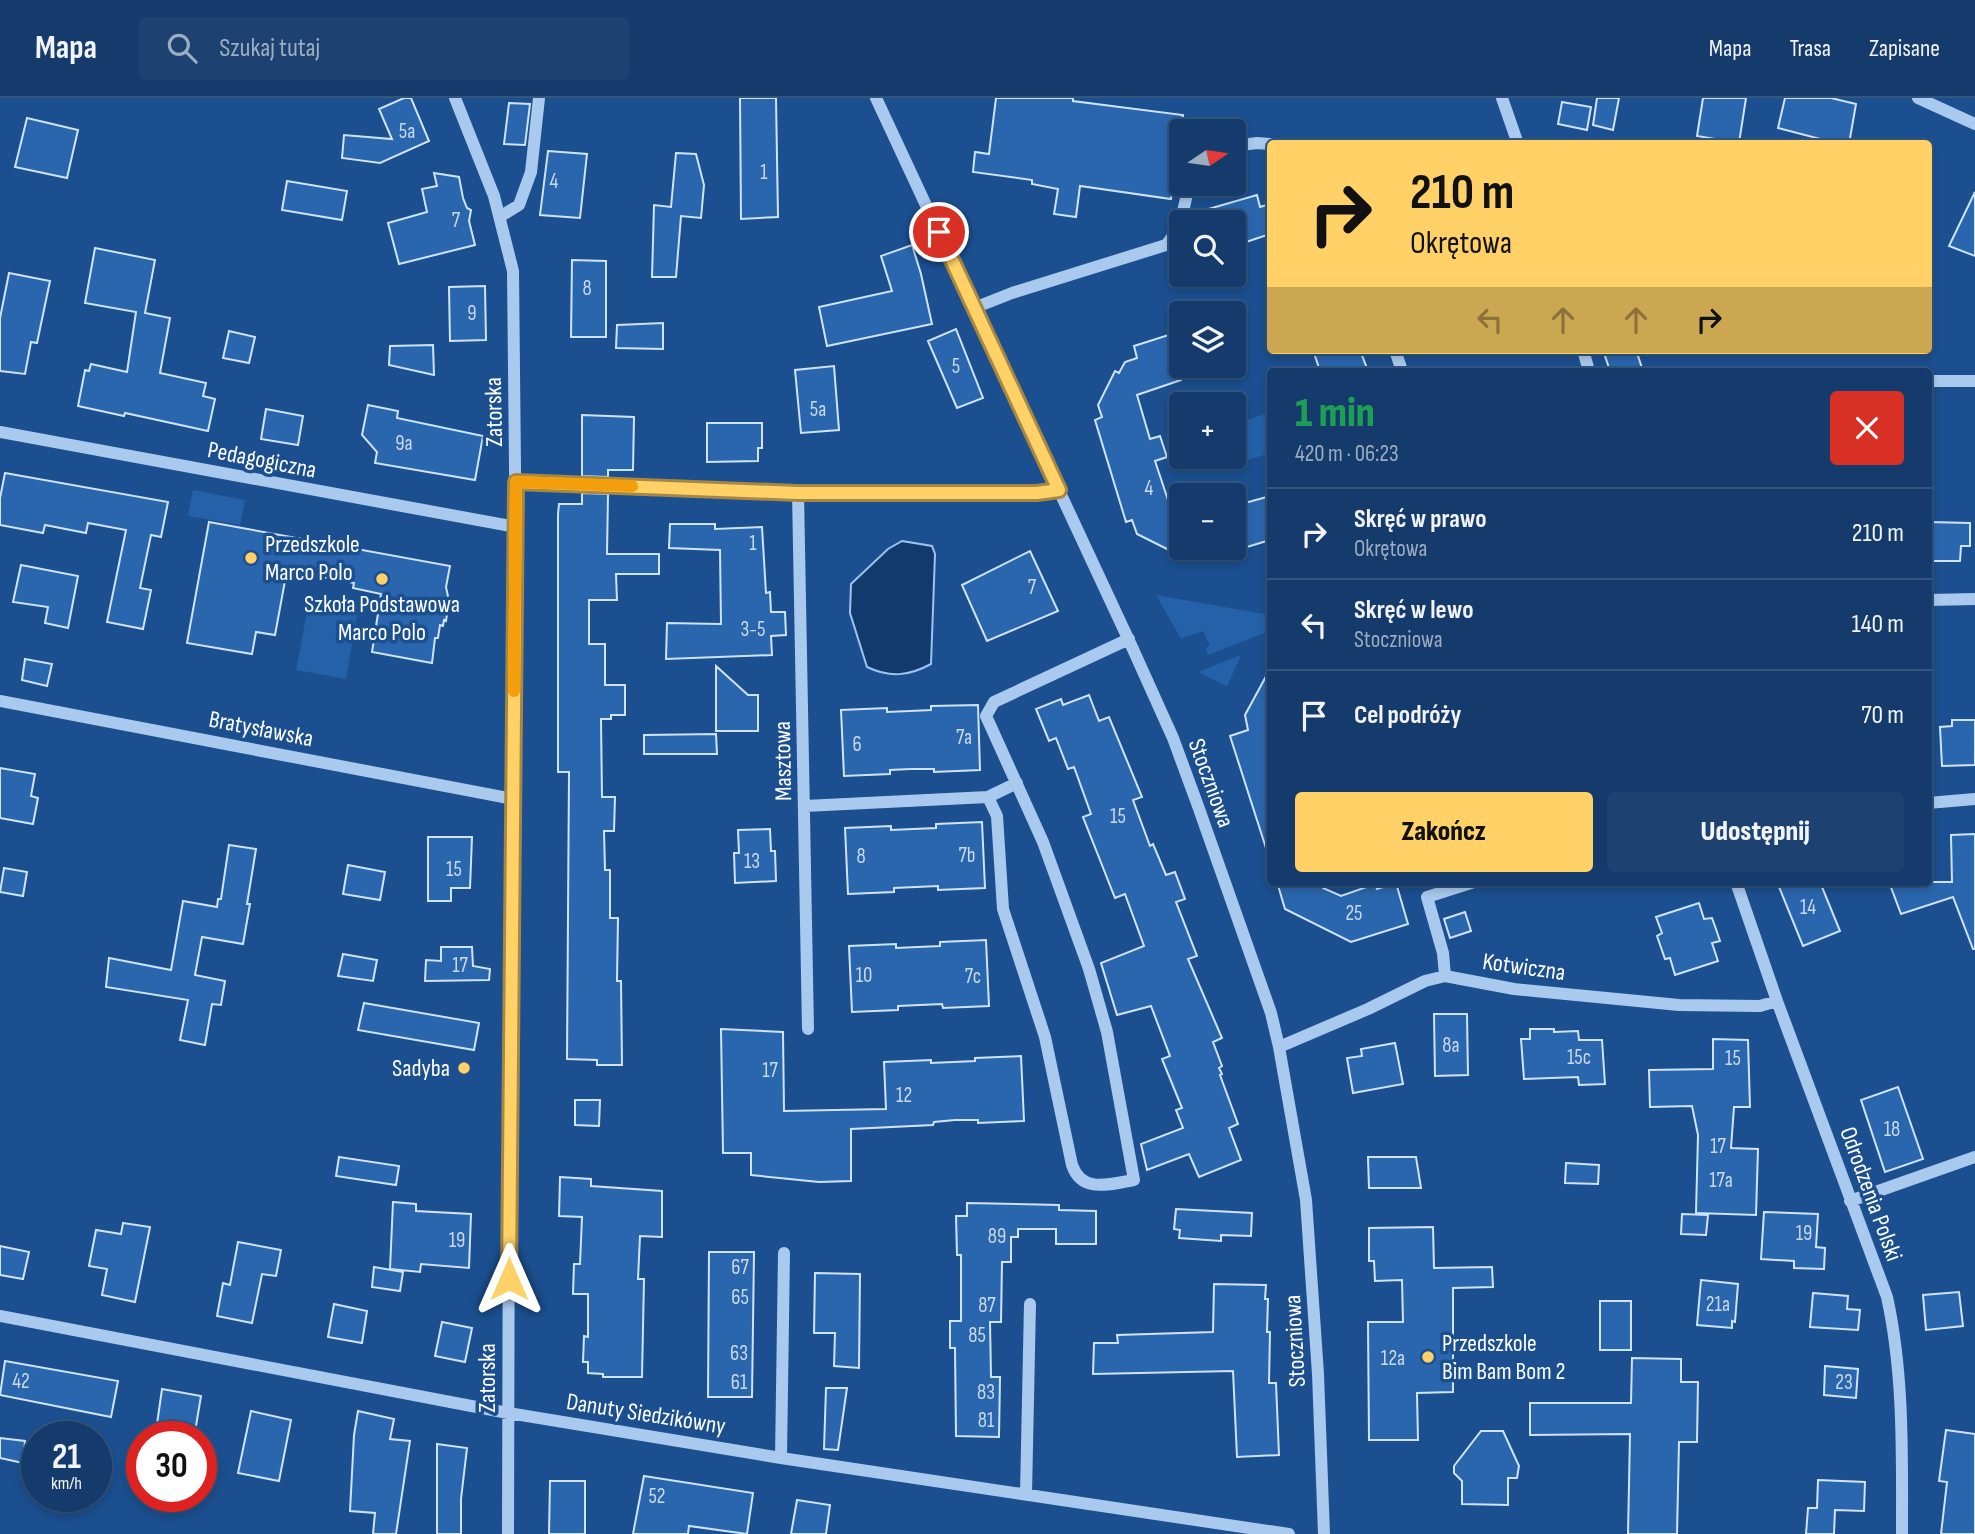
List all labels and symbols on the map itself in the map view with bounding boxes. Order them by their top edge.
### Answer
house number: 5a [399,119,415,144]
north arrow [1169,119,1246,196]
house number: 1 [760,160,768,185]
house number: 4 [550,169,559,194]
pin [909,202,969,262]
house number: 7 [452,208,461,233]
house number: 8 [582,276,592,301]
house number: 9 [467,301,477,326]
house number: 5 [952,354,960,379]
street label: Zatorska [479,377,509,447]
house number: 5a [810,397,826,422]
house number: 9a [395,431,413,456]
street label: Pedagogiczna [205,435,319,485]
house number: 4 [1145,476,1154,501]
place label: Przedszkole Marco Polo [265,530,360,587]
house number: 1 [749,531,757,556]
marker: Przedszkole Marco Polo [243,550,259,566]
marker: Szkoła Podstawowa Marco Polo [374,571,390,587]
house number: 7 [1028,575,1037,600]
place label: Szkoła Podstawowa Marco Polo [304,590,460,647]
house number: 3-5 [741,617,765,642]
street label: Bratysławska [206,705,316,753]
street label: Masztowa [768,721,798,801]
house number: 7a [956,725,972,750]
house number: 6 [852,732,862,757]
street label: Stoczniowa [1182,735,1240,831]
house number: 15 [1110,804,1126,829]
house number: 7b [958,843,976,868]
house number: 8 [856,844,866,869]
house number: 13 [744,849,760,874]
house number: 15 [446,857,462,882]
house number: 14 [1800,895,1816,920]
house number: 25 [1345,901,1363,926]
street label: Kotwiczna [1481,947,1567,987]
house number: 17 [452,953,468,978]
house number: 10 [856,963,872,988]
house number: 7c [965,964,981,989]
house number: 8a [1442,1033,1460,1058]
house number: 15c [1567,1045,1591,1070]
house number: 15 [1725,1046,1741,1071]
place label: Sadyba [392,1054,450,1083]
house number: 17 [762,1058,778,1083]
marker: Sadyba [456,1060,472,1076]
house number: 12 [896,1083,912,1108]
house number: 18 [1884,1117,1900,1142]
street label: Odrodzenia Polski [1833,1123,1909,1265]
house number: 17 [1710,1134,1726,1159]
house number: 17a [1709,1168,1733,1193]
house number: 19 [1796,1221,1812,1246]
house number: 89 [988,1224,1006,1249]
house number: 19 [449,1228,465,1253]
position arrow [472,1242,546,1316]
house number: 67 [731,1255,749,1280]
house number: 65 [731,1285,749,1310]
house number: 21a [1706,1292,1730,1317]
house number: 87 [978,1293,996,1318]
street label: Stoczniowa [1278,1294,1312,1388]
house number: 85 [968,1323,986,1348]
place label: Przedszkole Bim Bam Bom 2 [1442,1329,1565,1386]
house number: 63 [730,1341,748,1366]
street label: Zatorska [473,1343,502,1413]
house number: 12a [1381,1346,1405,1371]
marker: Przedszkole Bim Bam Bom 2 [1420,1349,1436,1365]
house number: 42 [12,1369,30,1394]
house number: 61 [731,1370,748,1395]
house number: 23 [1835,1370,1853,1395]
house number: 83 [977,1380,995,1405]
street label: Danuty Siedzikówny [564,1387,728,1441]
house number: 81 [978,1408,995,1433]
speed limit sign: 30 [126,1421,217,1512]
house number: 52 [648,1484,666,1509]

